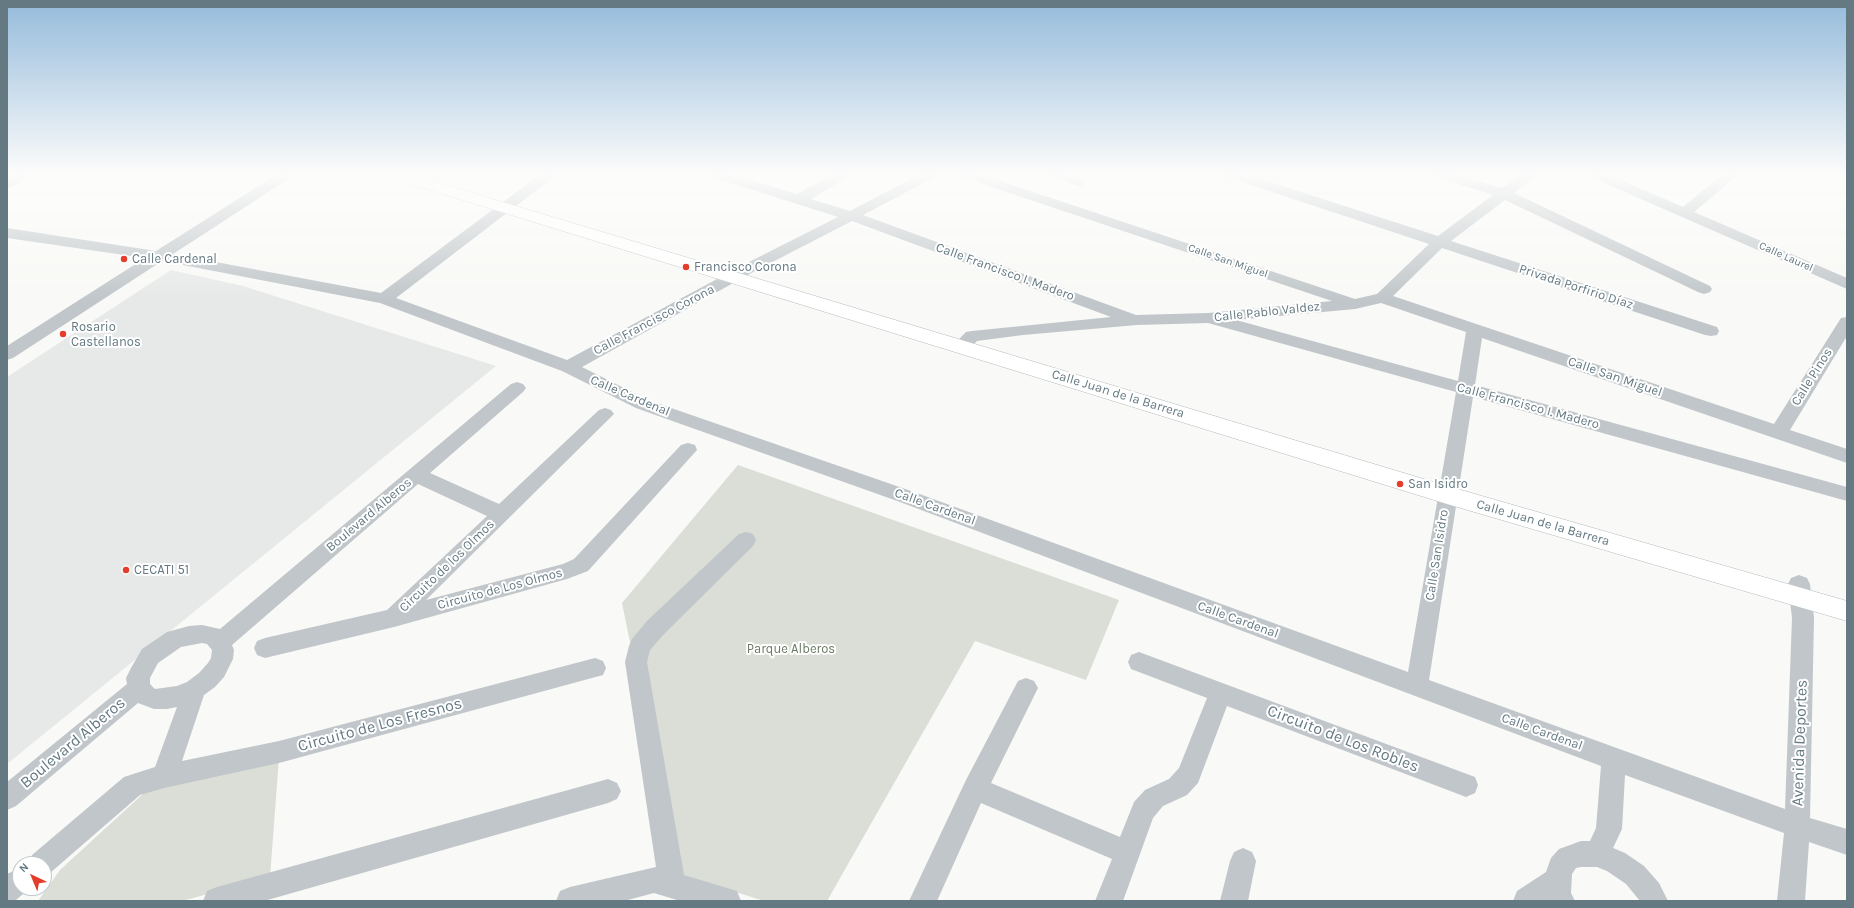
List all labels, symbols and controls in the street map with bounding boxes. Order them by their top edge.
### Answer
street label: Calle Laurel [1757,239,1815,275]
street label: Calle Francisco I. Madero [934,240,1076,304]
street label: Calle San Miguel [1186,241,1270,281]
place label: Calle Cardenal [132,251,217,267]
marker: Calle Cardenal [119,254,129,264]
place label: Francisco Corona [694,259,797,275]
street label: Privada Porfirio Díaz [1517,261,1635,313]
marker: Francisco Corona [681,262,691,272]
street label: Calle Francisco Corona [591,281,717,359]
street label: Calle Pablo Valdez [1213,299,1321,325]
place label: Rosario Castellanos [71,319,141,350]
marker: Rosario Castellanos [58,329,68,339]
street label: Calle Pinos [1788,345,1836,409]
street label: Calle San Miguel [1566,354,1664,400]
street label: Calle Juan de la Barrera [1050,366,1186,422]
street label: Calle Cardenal [588,372,672,420]
street label: Calle Francisco I. Madero [1455,380,1601,432]
street label: Boulevard Alberos [323,475,415,555]
place label: San Isidro [1408,476,1468,492]
marker: San Isidro [1395,479,1405,489]
street label: Calle Cardenal [892,485,978,529]
street label: Calle Juan de la Barrera [1475,496,1611,550]
street label: Calle San Isidro [1422,508,1452,602]
street label: Circuito de los Olmos [396,517,498,615]
place label: CECATI 51 [134,562,189,578]
marker: CECATI 51 [121,565,131,575]
street label: Circuito de Los Olmos [436,565,564,613]
street label: Calle Cardenal [1195,598,1281,642]
park label: Parque Alberos [747,641,835,657]
street label: Avenida Deportes [1788,679,1812,807]
street label: Boulevard Alberos [17,693,129,793]
street label: Circuito de Los Fresnos [296,694,464,756]
street label: Circuito de Los Robles [1265,701,1421,777]
street label: Calle Cardenal [1499,710,1585,754]
north arrow [12,856,52,896]
text: N [17,860,31,875]

